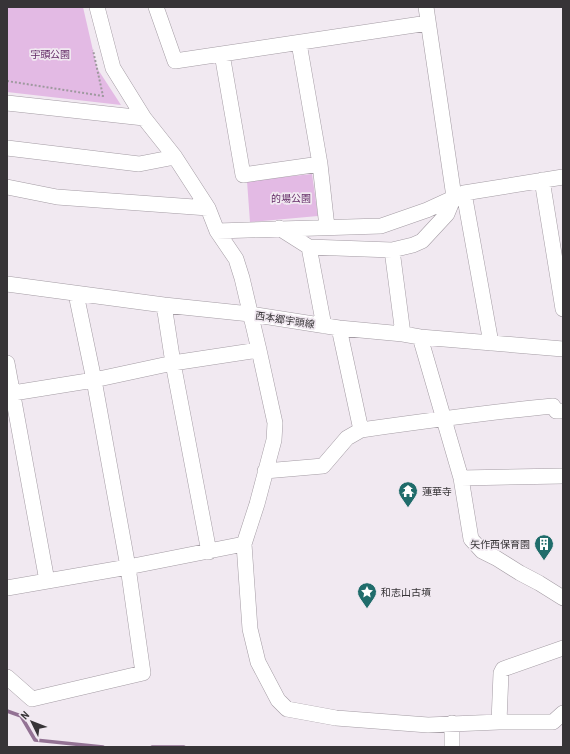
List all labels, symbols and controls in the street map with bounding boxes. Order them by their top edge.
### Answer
park label: 宇頭公園 [30,48,70,61]
park label: 的場公園 [271,192,311,205]
street label: 西本郷宇頭線 [254,309,316,331]
temple icon: 蓮華寺 [397,480,419,508]
place label: 蓮華寺 [422,485,452,498]
building icon: 矢作西保育園 [533,533,555,561]
place label: 矢作西保育園 [470,538,530,551]
place icon: 和志山古墳 [356,581,378,609]
place label: 和志山古墳 [381,586,431,599]
north arrow [12,702,52,742]
text: N [17,708,32,722]

